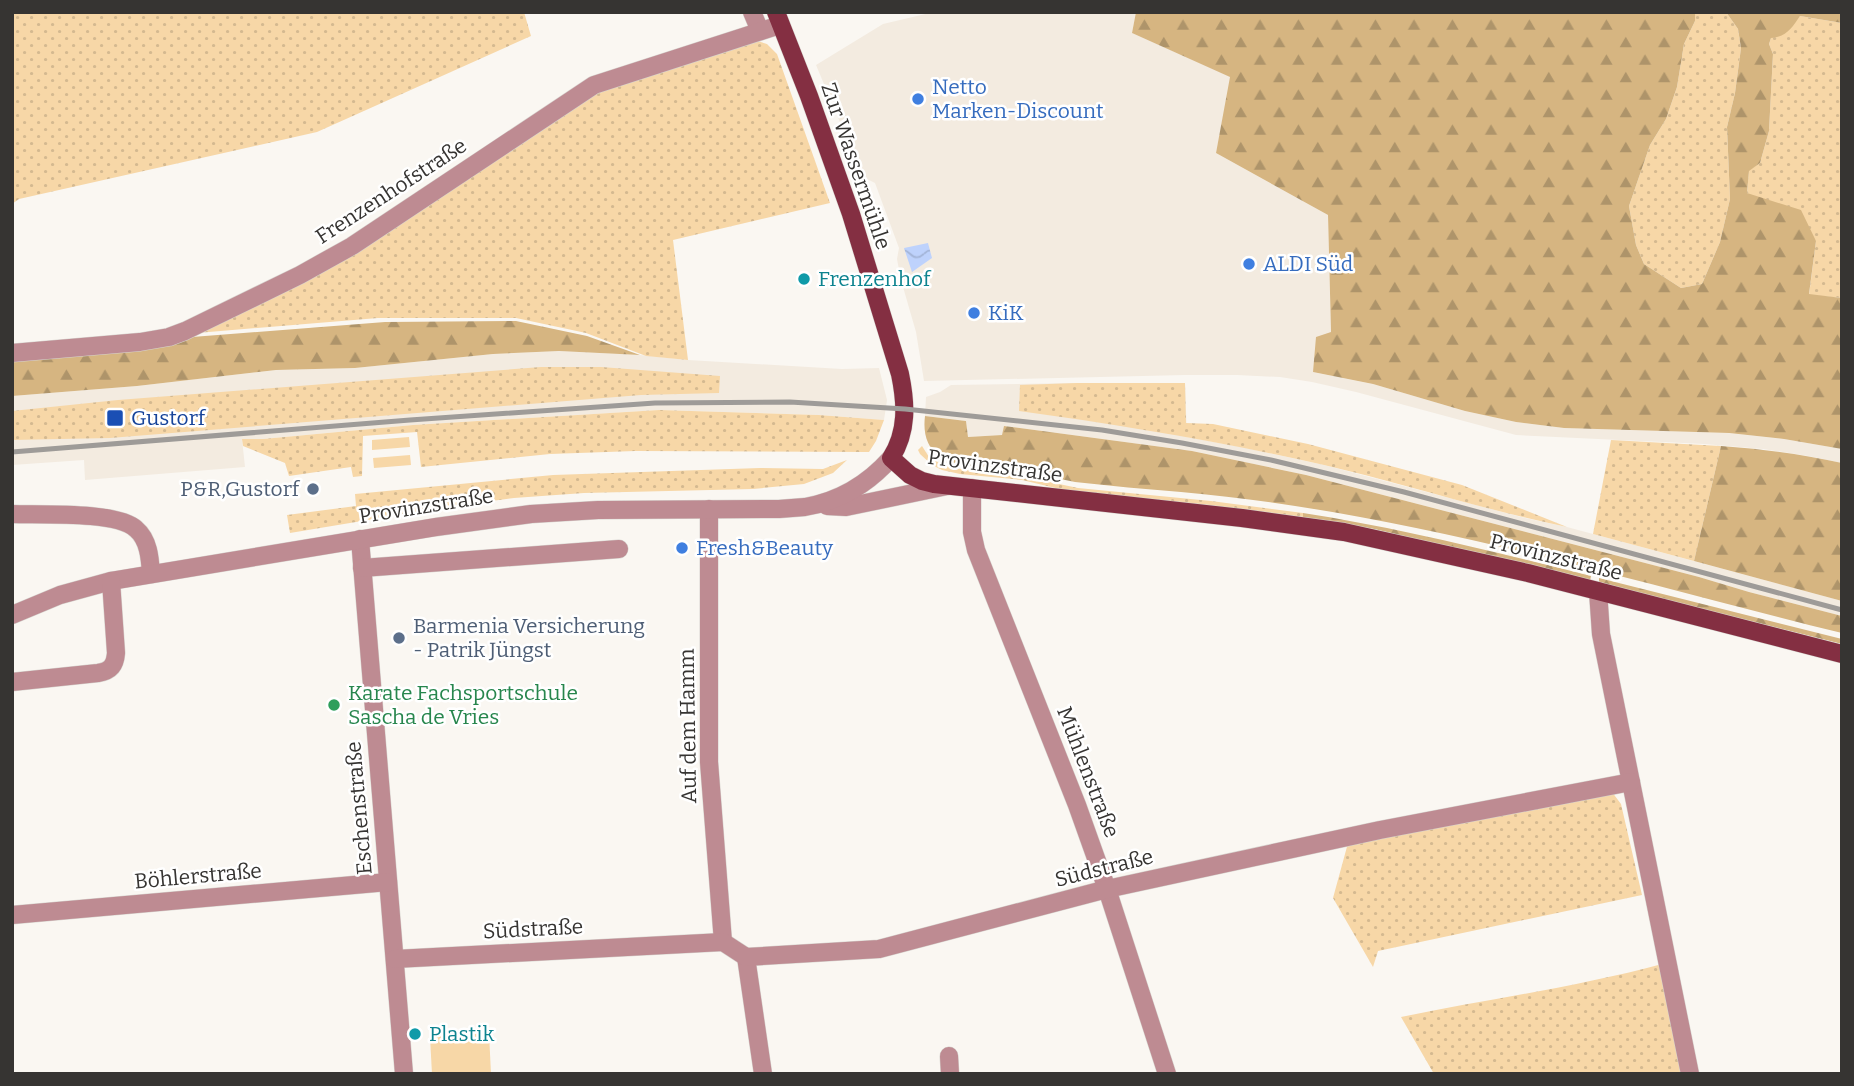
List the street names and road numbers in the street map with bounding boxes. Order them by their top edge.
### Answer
street label: Zur Wassermühle [815,79,897,253]
street label: Frenzenhofstraße [311,132,471,250]
street label: Provinzstraße [926,444,1064,488]
street label: Provinzstraße [357,483,495,529]
street label: Provinzstraße [1487,528,1625,586]
street label: Auf dem Hamm [674,648,702,804]
street label: Mühlenstraße [1051,703,1125,841]
street label: Eschenstraße [340,740,378,876]
street label: Südstraße [1052,843,1156,893]
street label: Böhlerstraße [133,857,263,895]
street label: Südstraße [482,913,584,945]

